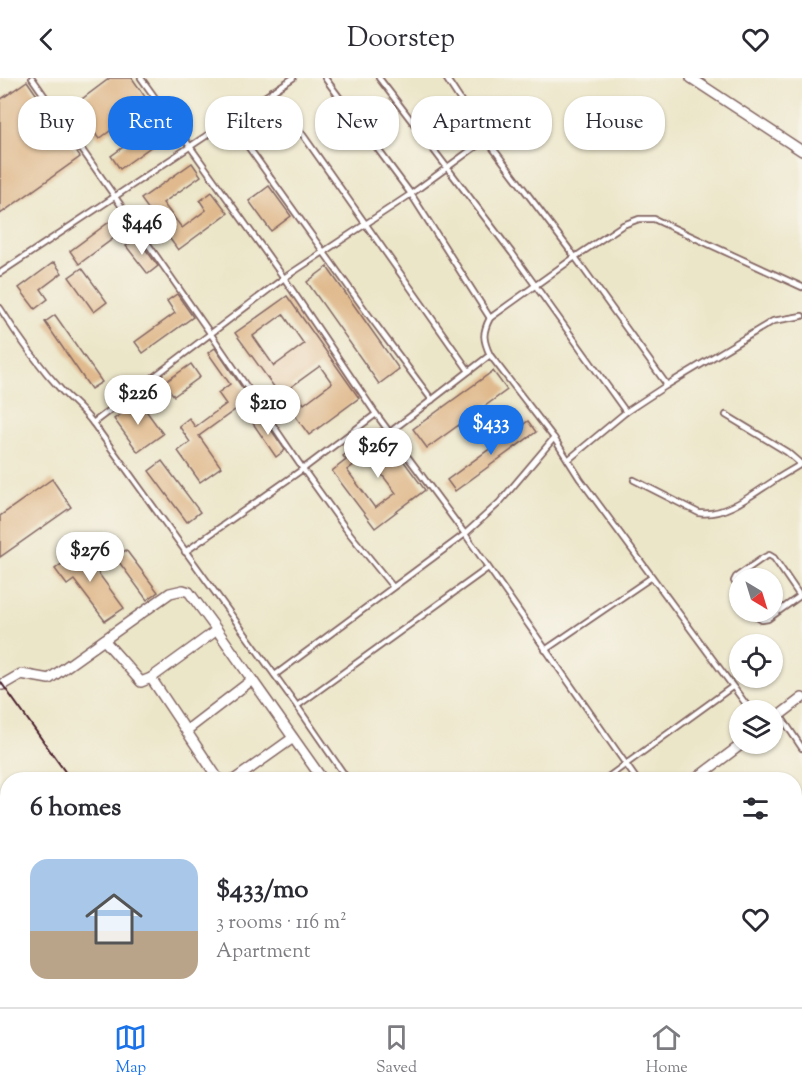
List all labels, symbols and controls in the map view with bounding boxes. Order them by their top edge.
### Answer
text: Doorstep [347,20,455,59]
icon: back [30,23,63,56]
icon: heart [739,23,772,56]
chip: Buy [18,96,96,150]
chip: Rent [108,96,193,150]
chip: Filters [205,96,303,150]
chip: New [315,96,399,150]
chip: Apartment [411,96,552,150]
chip: House [564,96,665,150]
pin: $446 [106,205,178,256]
text: $446 [122,210,162,239]
pin: $226 [102,375,174,426]
text: $226 [118,380,158,409]
pin: $210 [232,385,304,436]
text: $210 [249,390,287,419]
pin: $433 [455,405,527,456]
text: $433 [473,410,509,439]
pin: $267 [342,428,414,479]
text: $267 [358,433,398,462]
pin: $276 [54,532,126,583]
text: $276 [70,537,110,566]
north arrow [729,568,783,622]
map controls [729,568,783,754]
button: locate [729,634,783,688]
button: layers [729,700,783,754]
text: 6 homes [30,790,121,827]
icon: filters [739,792,772,825]
text: $433/mo [216,872,308,909]
icon: home [78,883,150,955]
icon: heart [739,903,772,936]
text: 3 rooms · 116 m² [216,909,347,938]
text: Apartment [216,938,311,967]
tab: Map [114,1021,147,1080]
tab: Saved [376,1021,417,1080]
tab: Home [646,1021,688,1080]

